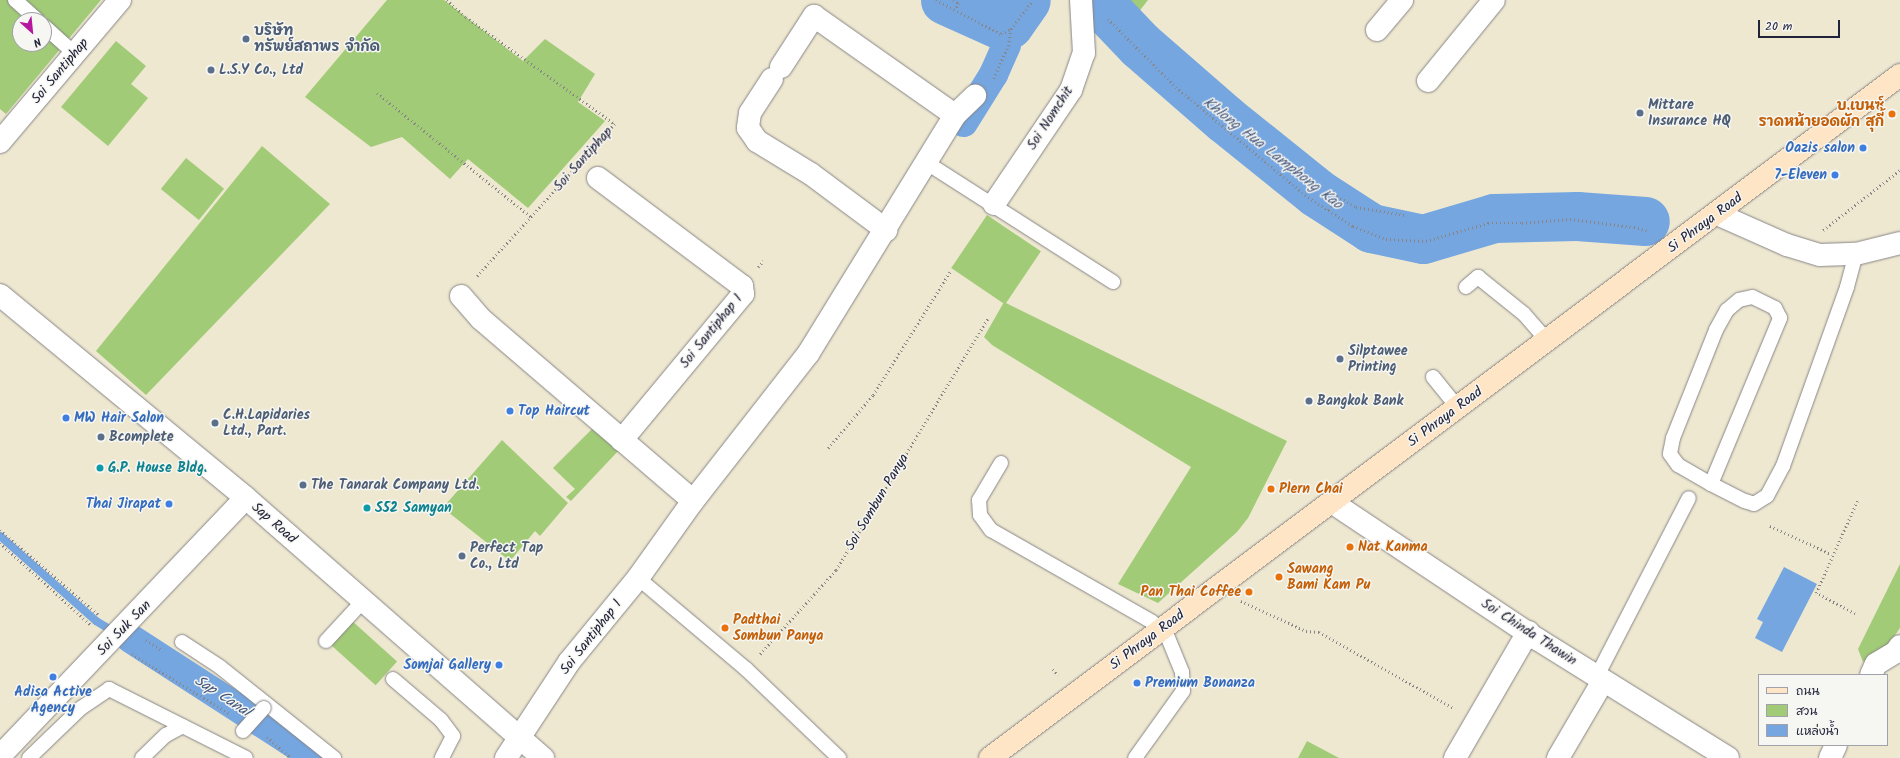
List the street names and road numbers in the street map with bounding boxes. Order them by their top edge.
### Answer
street label: Soi Santiphap [28,35,92,107]
street label: Soi Nomchit [1023,83,1077,153]
street label: Soi Santiphap [550,124,616,194]
street label: Si Phraya Road [1664,189,1746,257]
street label: Soi Santiphap 1 [676,291,746,371]
street label: Si Phraya Road [1404,383,1486,451]
street label: Soi Sombun Panya [842,451,912,553]
street label: Sap Road [248,499,300,547]
street label: Soi Chinda Thawin [1478,595,1580,669]
street label: Soi Santiphap 1 [557,596,625,678]
street label: Soi Suk San [93,597,155,659]
street label: Si Phraya Road [1106,606,1188,674]

